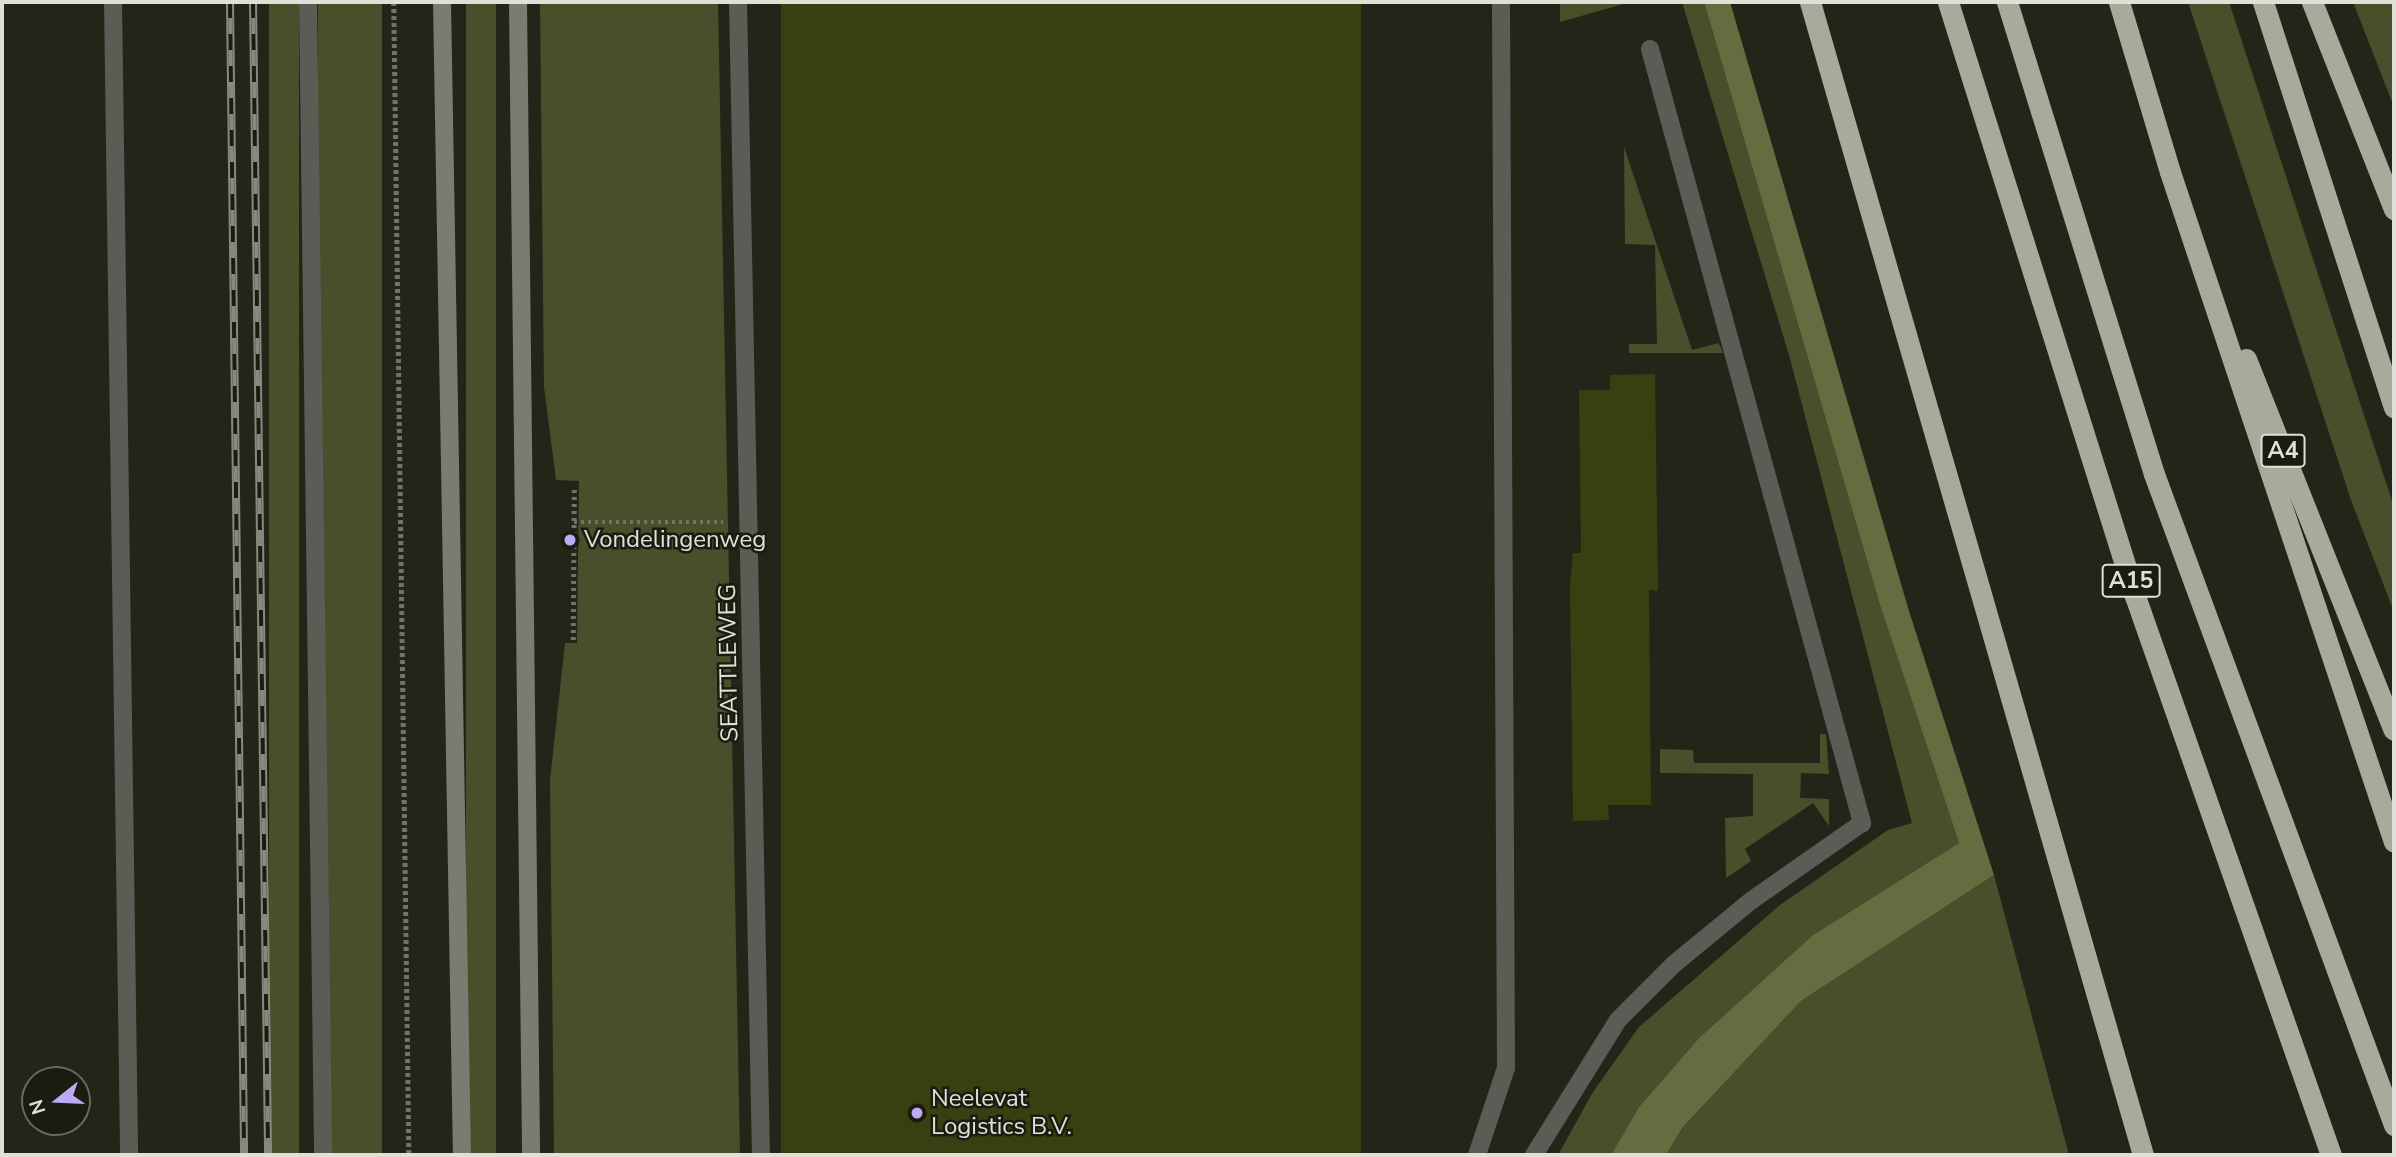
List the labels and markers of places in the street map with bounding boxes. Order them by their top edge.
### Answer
place label: Vondelingenweg [584,526,766,554]
marker: Vondelingenweg [562,532,578,548]
place label: Neelevat Logistics B.V. [931,1085,1072,1141]
marker: Neelevat Logistics B.V. [909,1105,925,1121]

